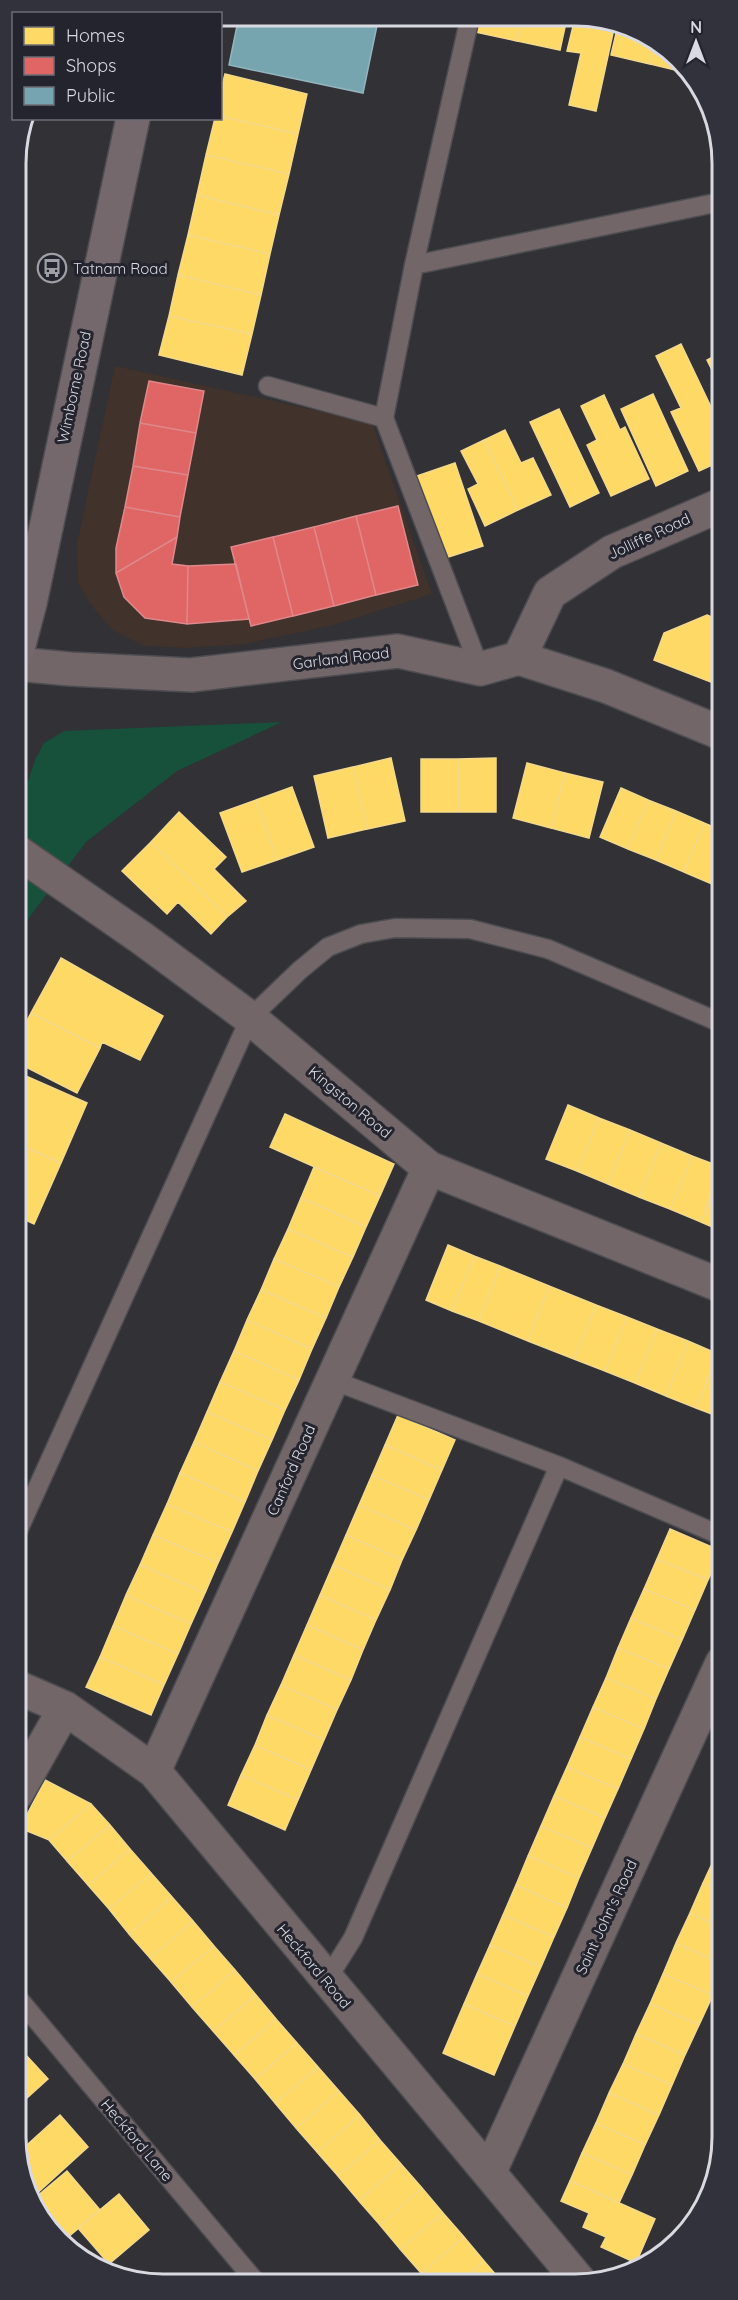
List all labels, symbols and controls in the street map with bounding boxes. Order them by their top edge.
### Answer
legend [12,12,222,120]
north arrow [666,12,726,72]
text: N [690,17,702,37]
text: Homes [66,24,125,47]
text: Shops [66,54,117,77]
text: Public [66,84,115,107]
bus stop icon: Tatnam Road [36,252,68,284]
place label: Tatnam Road [73,259,168,278]
street label: Wimborne Road [53,329,95,445]
street label: Jolliffe Road [605,509,693,563]
street label: Garland Road [292,643,390,673]
street label: Kingston Road [305,1062,395,1142]
street label: Canford Road [263,1422,319,1518]
street label: Saint John's Road [571,1856,641,1978]
street label: Heckford Road [273,1920,355,2012]
street label: Heckford Lane [97,2095,177,2185]

